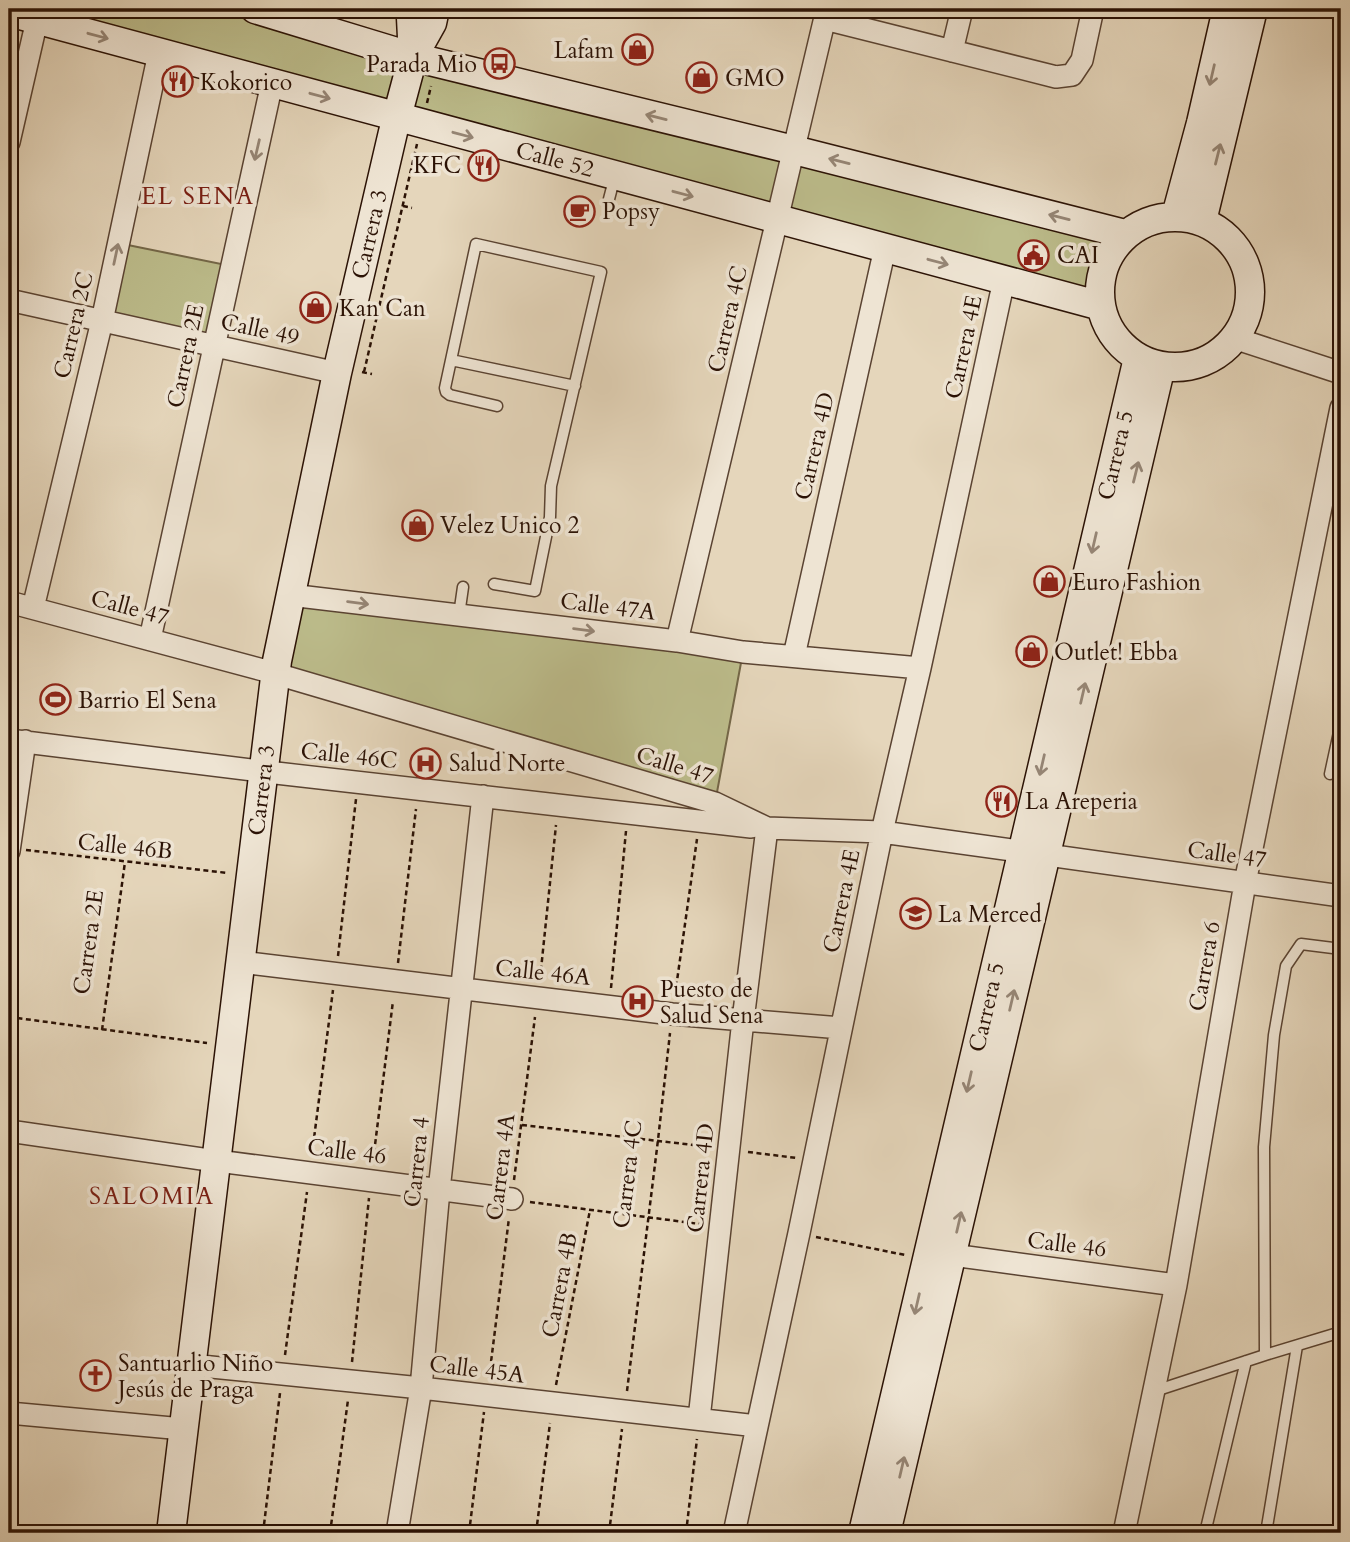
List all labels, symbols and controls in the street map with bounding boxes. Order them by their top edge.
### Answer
one-way arrow [87,31,109,44]
shop icon: Lafam [620,33,654,67]
place label: Lafam [554,35,615,66]
bus stop icon: Parada Mio [483,47,517,81]
place label: Parada Mio [366,49,477,80]
shop icon: GMO [685,61,719,95]
place label: GMO [725,63,785,94]
one-way arrow [1204,63,1218,86]
restaurant icon: Kokorico [160,65,194,99]
place label: Kokorico [200,67,292,98]
one-way arrow [308,90,331,103]
one-way arrow [645,110,668,123]
one-way arrow [451,129,474,142]
street label: Calle 52 [513,134,597,185]
one-way arrow [250,138,263,161]
one-way arrow [1212,143,1225,166]
restaurant icon: KFC [467,148,501,182]
place label: KFC [413,150,461,181]
one-way arrow [828,154,850,167]
district label: EL SENA [141,180,255,213]
street label: Carrera 3 [344,186,395,282]
one-way arrow [671,188,693,201]
cafe icon: Popsy [562,194,596,228]
place label: Popsy [602,196,660,227]
one-way arrow [1048,210,1071,223]
public building icon: CAI [1017,238,1051,272]
place label: CAI [1057,240,1099,271]
one-way arrow [110,243,124,266]
one-way arrow [926,256,949,269]
street label: Carrera 4C [700,263,755,376]
street label: Carrera 2C [46,269,101,382]
shop icon: Kan Can [299,291,333,325]
street label: Carrera 4E [937,292,990,402]
place label: Kan Can [339,293,426,324]
street label: Carrera 2E [159,301,212,411]
street label: Calle 49 [218,306,302,353]
street label: Carrera 4D [787,389,842,503]
street label: Carrera 5 [1090,407,1141,503]
one-way arrow [1130,461,1143,484]
shop icon: Velez Unico 2 [400,508,434,542]
place label: Velez Unico 2 [440,510,579,541]
one-way arrow [1087,532,1100,554]
shop icon: Euro Fashion [1032,565,1066,599]
place label: Euro Fashion [1072,567,1201,598]
street label: Calle 47 [88,582,172,633]
street label: Calle 47A [559,585,658,628]
one-way arrow [346,597,369,610]
one-way arrow [572,623,594,636]
shop icon: Outlet! Ebba [1014,635,1048,669]
place label: Outlet! Ebba [1054,637,1178,668]
one-way arrow [1077,682,1091,705]
sports icon: Barrio El Sena [38,683,72,717]
place label: Barrio El Sena [78,685,217,716]
street label: Calle 46C [299,735,399,776]
street label: Calle 47 [632,739,717,792]
street label: Carrera 3 [241,743,282,837]
hospital icon: Salud Norte [409,746,443,780]
place label: Salud Norte [449,748,566,779]
one-way arrow [1035,753,1048,776]
restaurant icon: La Areperia [985,784,1019,818]
place label: La Areperia [1025,786,1138,817]
street label: Calle 46B [76,826,174,867]
street label: Calle 47 [1185,834,1268,875]
street label: Carrera 4E [815,846,868,956]
street label: Carrera 2E [66,888,111,996]
school or university icon: La Merced [898,897,932,931]
place label: La Merced [938,899,1042,930]
street label: Carrera 6 [1181,919,1228,1014]
street label: Calle 46A [494,952,593,993]
street label: Carrera 5 [961,959,1012,1055]
place label: Puesto de Salud Sena [660,974,763,1031]
hospital icon: Puesto de Salud Sena [620,985,654,1019]
one-way arrow [1006,989,1019,1012]
one-way arrow [962,1070,975,1093]
street label: Carrera 4A [479,1111,523,1222]
street label: Carrera 4 [396,1115,437,1209]
street label: Carrera 4C [605,1118,649,1230]
street label: Carrera 4D [679,1122,722,1234]
street label: Calle 46 [306,1131,388,1172]
district label: SALOMIA [89,1180,215,1213]
one-way arrow [954,1211,967,1233]
street label: Calle 46 [1026,1224,1108,1265]
street label: Carrera 4B [534,1230,585,1340]
one-way arrow [910,1292,923,1315]
place label: Santuarlio Niño Jesús de Praga [115,1348,273,1405]
street label: Calle 45A [428,1348,527,1391]
church icon: Santuarlio Niño Jesús de Praga [78,1359,112,1393]
one-way arrow [895,1456,909,1479]

